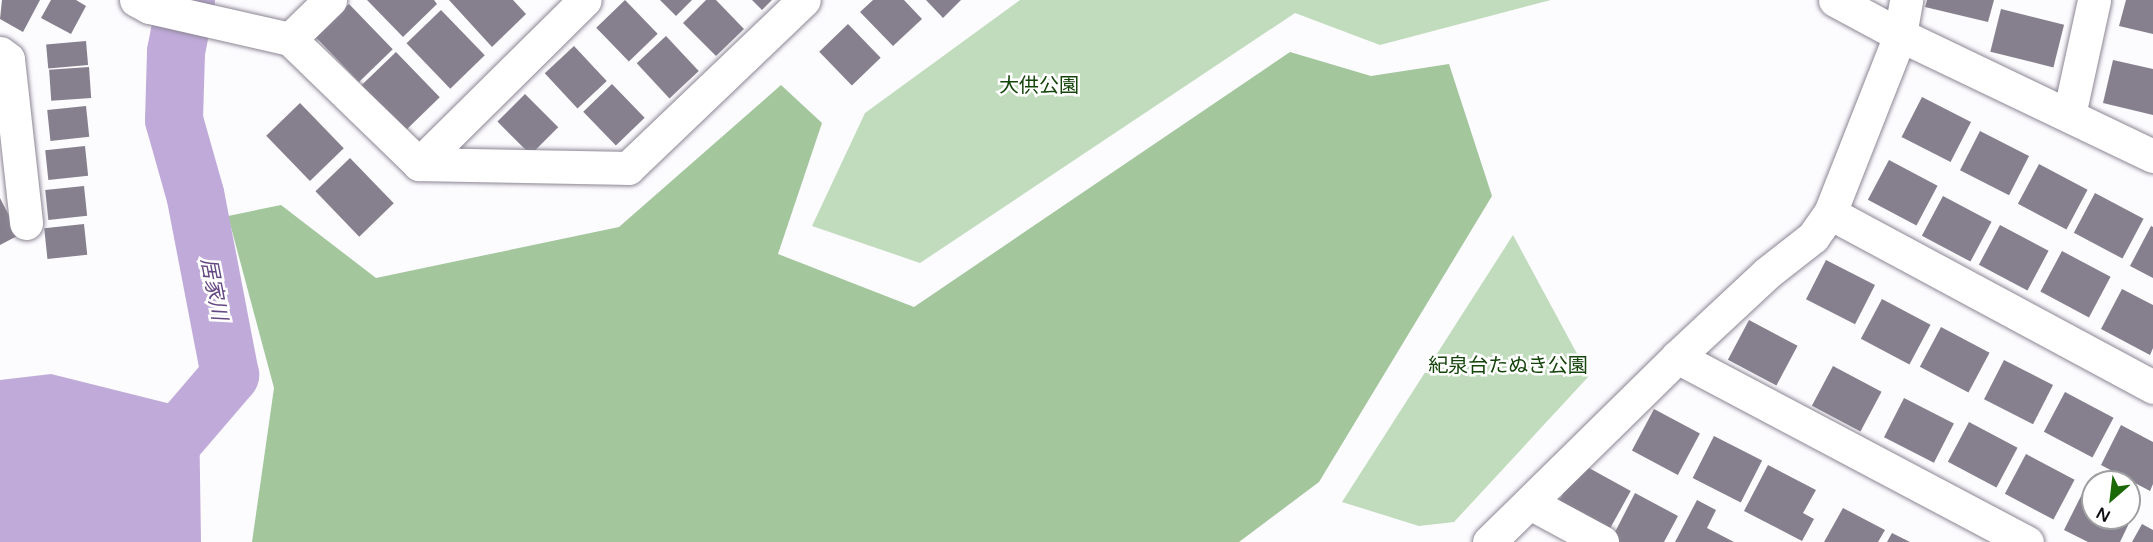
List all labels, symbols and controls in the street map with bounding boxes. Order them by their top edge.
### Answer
park label: 大供公園 [999,74,1079,98]
water label: 居家川 [195,256,231,322]
park label: 紀泉台たぬき公園 [1428,354,1588,378]
north arrow [2081,470,2141,530]
text: N [2093,502,2114,526]

